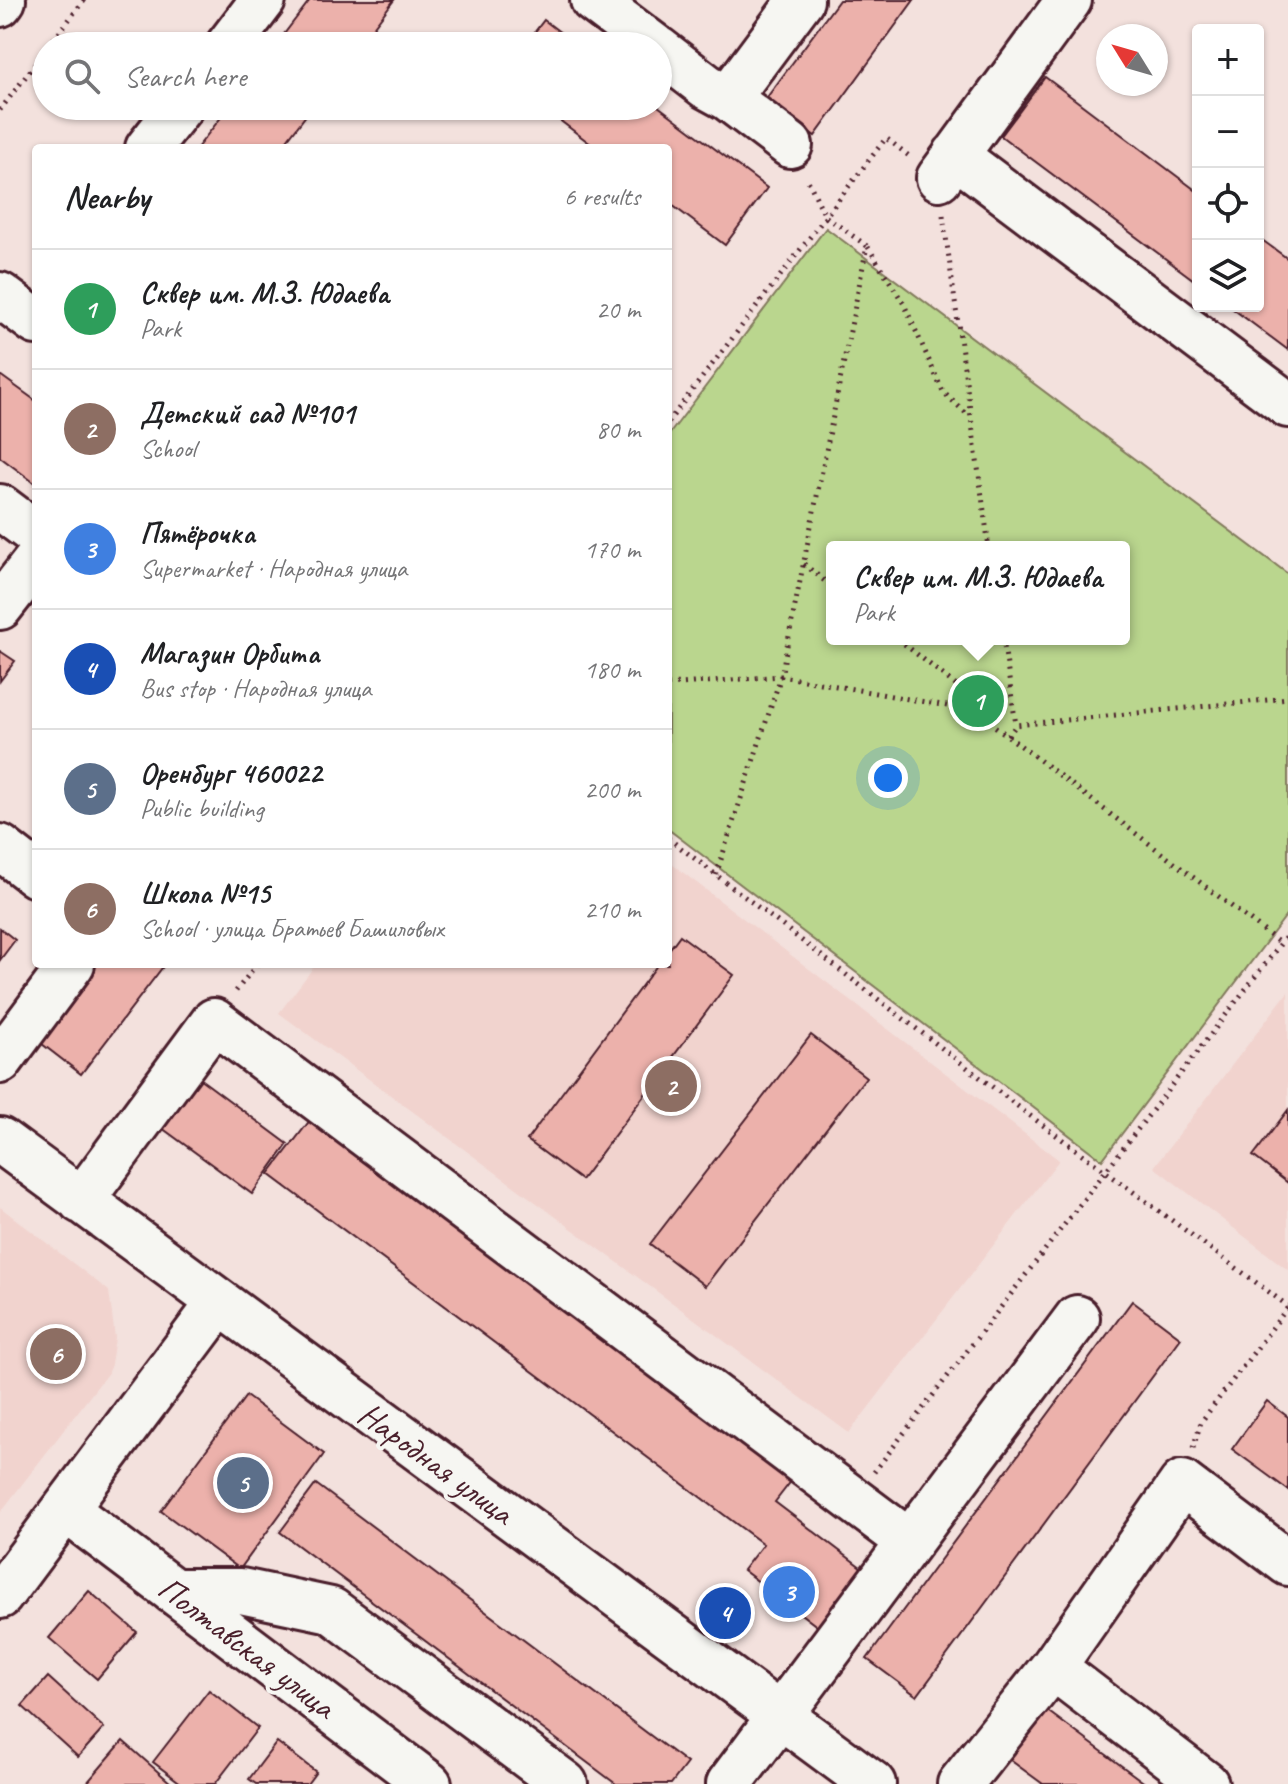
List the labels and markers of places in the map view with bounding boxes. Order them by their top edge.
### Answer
pin: 1 [952,671,1004,731]
pin: 2 [645,1056,697,1116]
pin: 6 [30,1324,82,1384]
pin: 5 [217,1453,269,1513]
pin: 3 [763,1562,815,1622]
pin: 4 [699,1583,751,1643]

